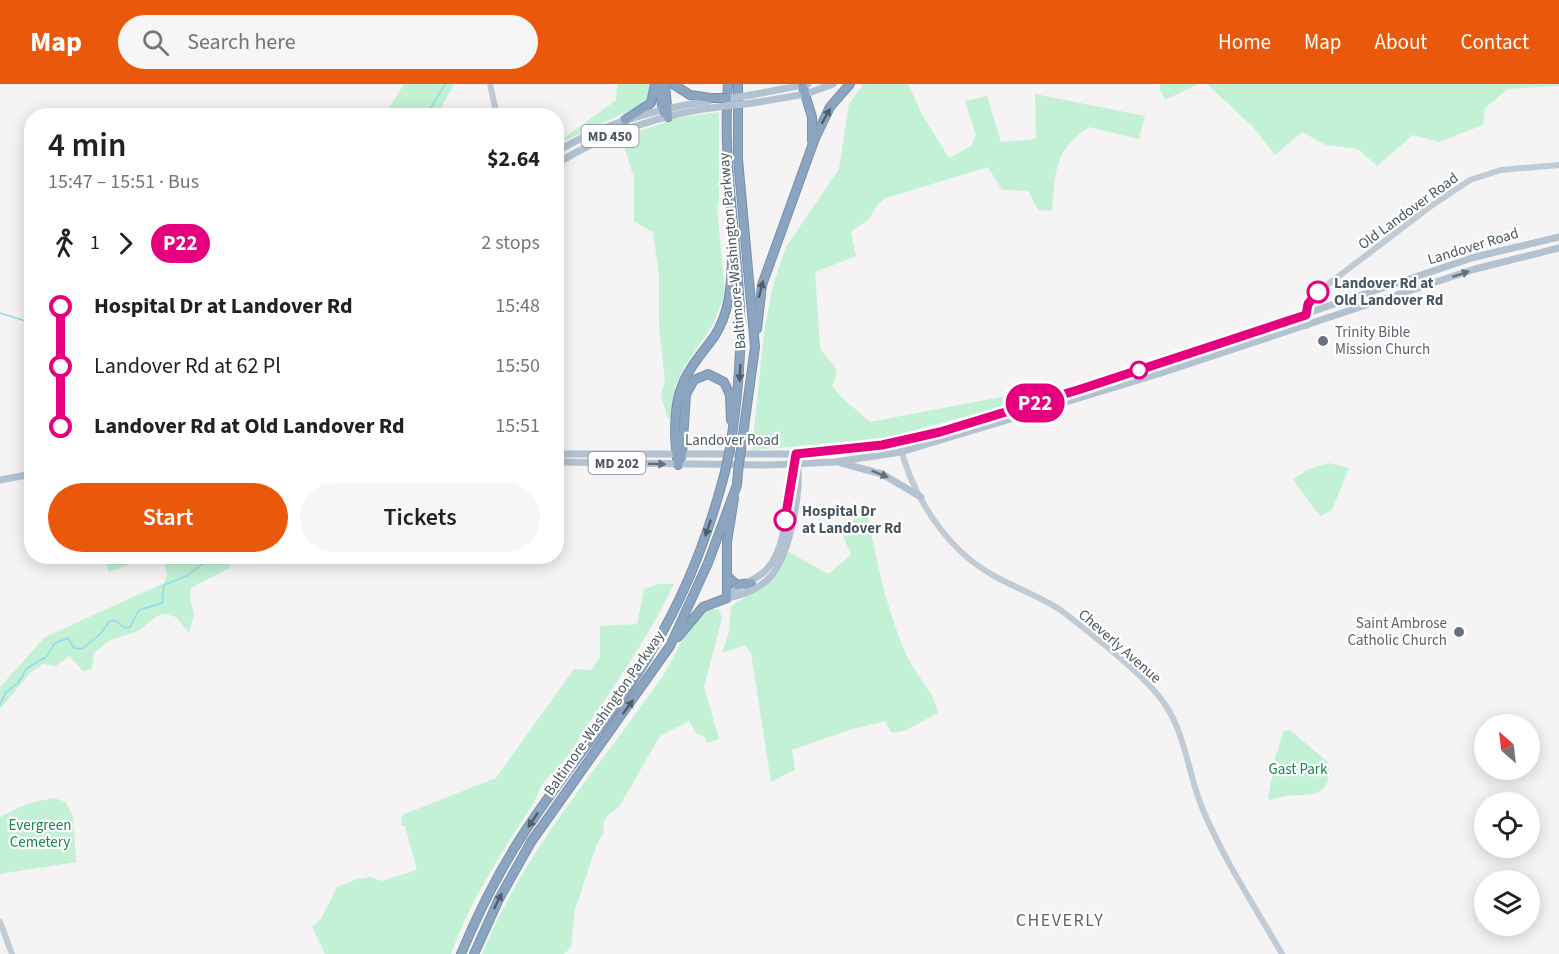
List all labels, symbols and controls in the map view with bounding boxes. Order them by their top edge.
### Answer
search box [118,15,538,69]
text: Map [30,22,82,62]
icon: search [139,26,172,59]
text: Search here [187,26,296,58]
text: Home [1218,27,1271,57]
text: Map [1304,27,1342,57]
text: About [1375,27,1427,57]
text: Contact [1460,27,1529,57]
one-way arrow [821,107,831,124]
text: 4 min [48,122,126,169]
road number: MD 450 [582,125,638,147]
text: $2.64 [487,143,540,175]
street label: Baltimore-Washington Parkway [713,152,752,350]
text: 15:47 – 15:51 · Bus [48,168,199,196]
street label: Old Landover Road [1354,168,1463,255]
street label: Landover Road [1425,223,1521,270]
icon: walk [48,227,81,260]
icon: forward [109,227,142,260]
text: P22 [163,228,198,258]
text: 1 [90,229,100,257]
text: 2 stops [481,229,540,257]
one-way arrow [1452,268,1470,278]
place label: Landover Rd at Old Landover Rd [1334,273,1443,311]
one-way arrow [757,280,767,298]
marker: Landover Rd at Old Landover Rd [1307,281,1329,303]
text: Hospital Dr at Landover Rd [94,290,353,322]
text: 15:48 [495,292,540,320]
place label: Trinity Bible Mission Church [1335,322,1430,360]
marker: Trinity Bible Mission Church [1316,334,1330,348]
text: Landover Rd at 62 Pl [94,350,281,382]
text: 15:50 [495,352,540,380]
unlabelled marker [1130,361,1148,379]
one-way arrow [735,363,744,382]
line badge: P22 [1000,384,1070,422]
text: P22 [1018,388,1052,418]
text: Landover Rd at Old Landover Rd [94,410,405,442]
text: 15:51 [495,412,540,440]
street label: Landover Road [685,430,779,451]
road number: MD 202 [588,452,646,474]
one-way arrow [647,459,666,469]
one-way arrow [872,469,890,479]
button: Start [48,483,288,552]
button: Tickets [300,483,540,552]
place label: Hospital Dr at Landover Rd [802,501,902,539]
marker: Hospital Dr at Landover Rd [774,509,796,531]
one-way arrow [703,519,713,537]
street label: Cheverly Avenue [1074,604,1166,688]
place label: Saint Ambrose Catholic Church [1347,613,1447,651]
marker: Saint Ambrose Catholic Church [1452,625,1466,639]
street label: Baltimore-Washington Parkway [539,627,670,800]
one-way arrow [622,699,634,715]
north arrow [1474,714,1540,780]
map controls [1474,714,1540,936]
park label: Gast Park [1269,759,1328,780]
button: locate [1474,792,1540,858]
one-way arrow [528,812,539,828]
park label: Evergreen Cemetery [9,815,71,853]
button: layers [1474,870,1540,936]
one-way arrow [493,892,503,909]
district label: CHEVERLY [1016,908,1104,933]

